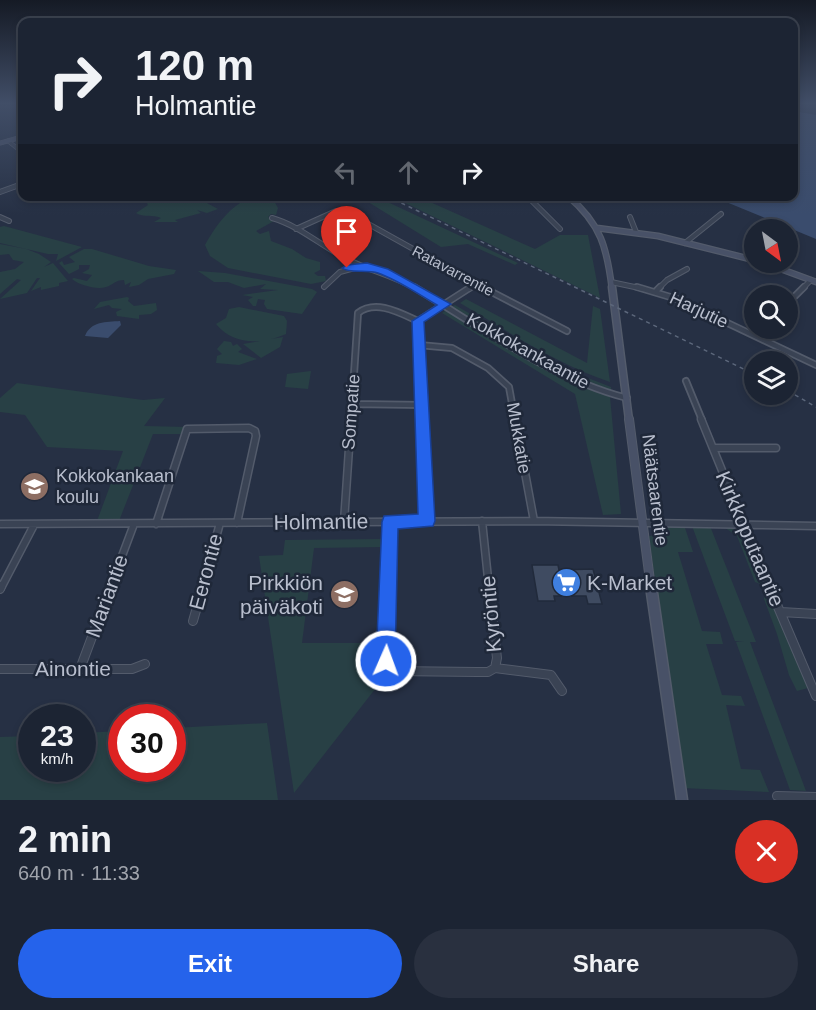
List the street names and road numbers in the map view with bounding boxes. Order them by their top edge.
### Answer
street label: Ratavarrentie [409,242,497,299]
street label: Harjutie [667,288,731,332]
street label: Kokkokankaantie [463,309,593,393]
street label: Sompatie [338,373,364,451]
street label: Mukkatie [503,401,535,475]
street label: Näätsaarentie [638,433,672,547]
street label: Kirkkoputaantie [712,468,789,610]
street label: Holmantie [274,509,368,534]
street label: Eerontie [184,531,227,613]
street label: Mariantie [81,551,132,640]
street label: Kyröntie [476,575,505,653]
street label: Ainontie [35,657,111,680]

